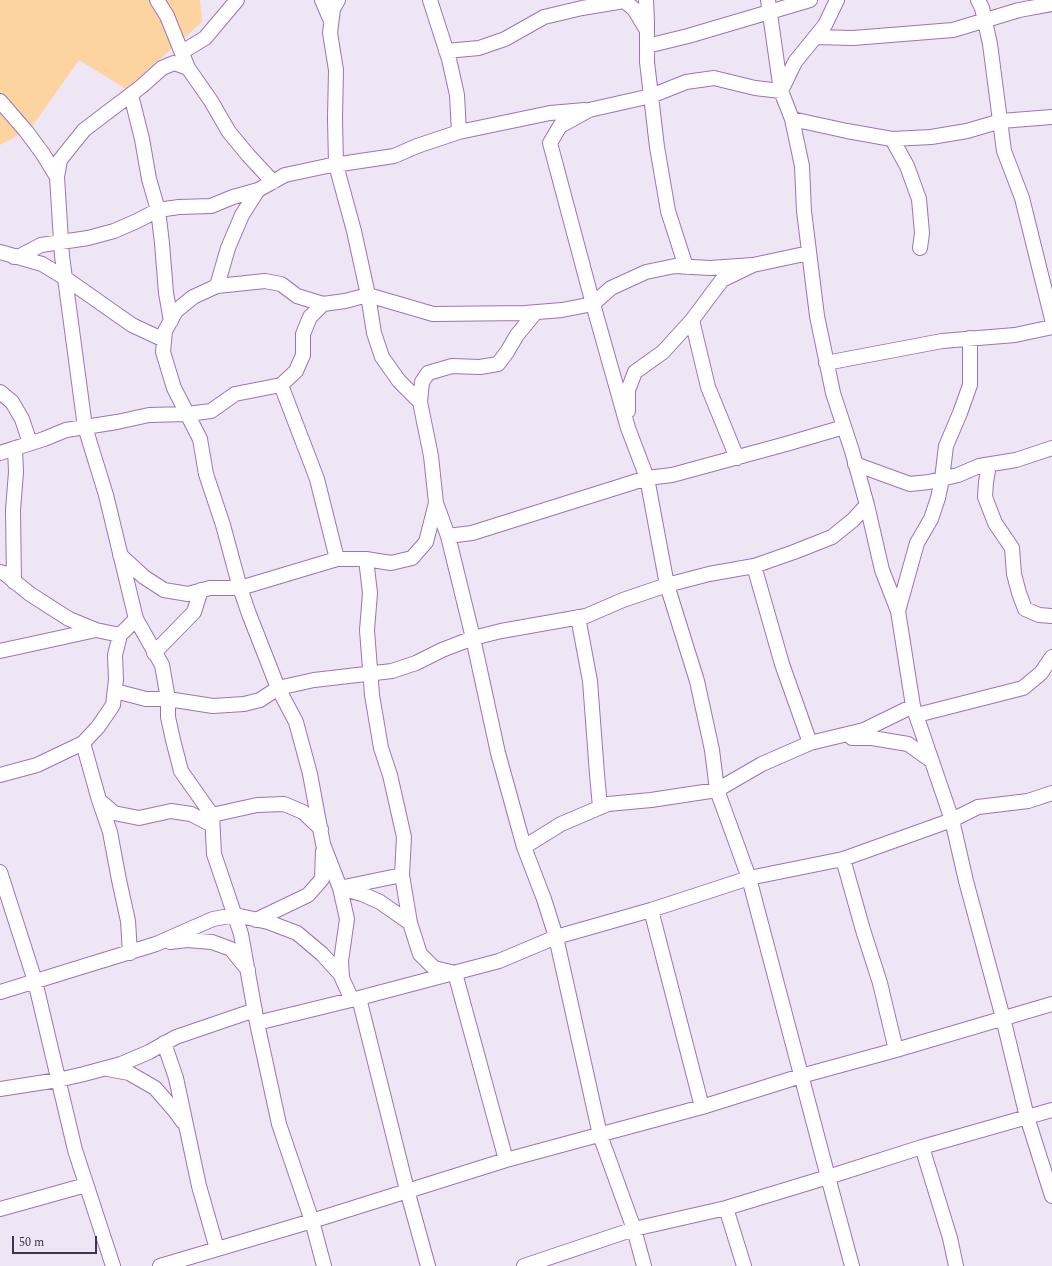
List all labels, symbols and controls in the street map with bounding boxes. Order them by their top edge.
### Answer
scale bar [14,1228,99,1254]
text: 50 m [19,1233,44,1252]

